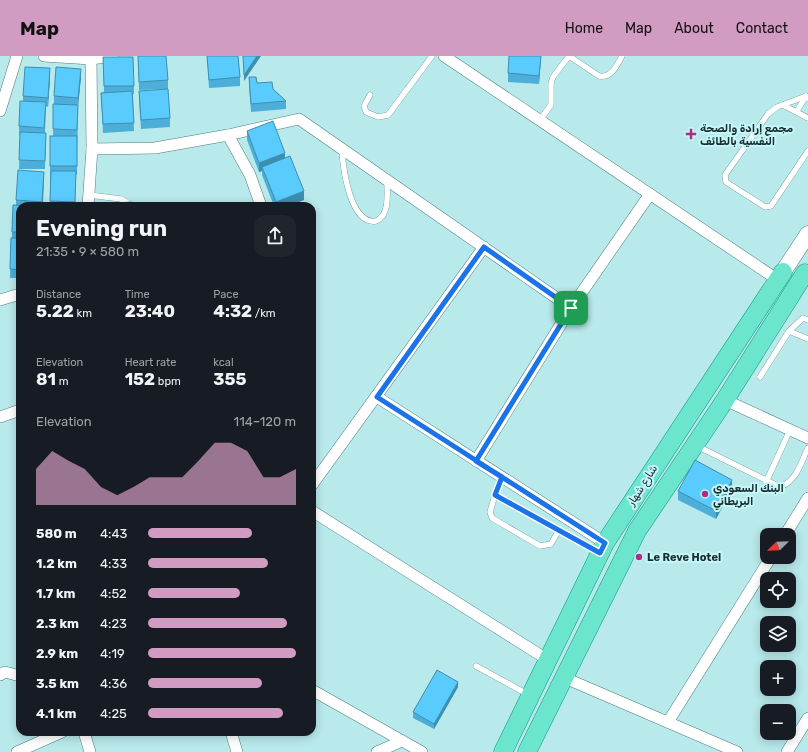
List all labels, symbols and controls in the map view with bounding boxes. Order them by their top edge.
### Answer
text: Map [20,17,59,40]
text: Home [565,20,603,37]
text: Map [625,20,652,37]
text: About [674,20,714,37]
text: Contact [736,20,788,37]
place label: مجمع إرادة والصحة النفسية بالطائف [700,122,793,148]
marker: مجمع إرادة والصحة النفسية بالطائف [685,128,697,140]
text: Evening run [36,215,167,242]
button: share [254,215,296,257]
text: 21:35 · 9 × 580 m [36,244,139,259]
text: Distance [36,288,81,301]
text: Time [125,288,150,301]
text: Pace [213,288,239,301]
pin [554,291,588,325]
icon: arrive [560,297,582,319]
text: 5.22 [36,301,74,321]
text: 23:40 [125,301,175,321]
text: 4:32 [213,301,252,321]
text: km [74,307,92,320]
text: /km [252,307,276,320]
text: Elevation [36,356,83,369]
text: Heart rate [125,356,177,369]
text: kcal [213,356,234,369]
text: 81 [36,369,56,389]
text: 152 [125,369,155,389]
text: 355 [213,369,247,389]
text: m [56,375,68,388]
text: bpm [155,375,181,388]
text: Elevation [36,414,92,429]
text: 114–120 m [234,414,296,429]
street label: شارع شهار [624,463,662,510]
place label: البنك السعودي البريطاني [713,482,784,510]
marker: البنك السعودي البريطاني [700,489,710,499]
text: 580 m [36,526,77,541]
text: 4:43 [100,526,127,541]
north arrow [760,528,796,564]
map controls [760,528,796,740]
place label: Le Reve Hotel [647,551,721,564]
marker: Le Reve Hotel [634,552,644,562]
text: 1.2 km [36,556,77,571]
text: 4:33 [100,556,127,571]
button: locate [760,572,796,608]
text: 1.7 km [36,586,76,601]
text: 4:52 [100,586,127,601]
text: 2.3 km [36,616,79,631]
text: 4:23 [100,616,127,631]
button: layers [760,616,796,652]
text: 2.9 km [36,646,78,661]
text: 4:19 [100,646,125,661]
button: + [760,660,796,696]
text: 3.5 km [36,676,79,691]
text: 4:36 [100,676,127,691]
button: − [760,704,796,740]
text: 4.1 km [36,706,76,721]
text: 4:25 [100,706,127,721]

